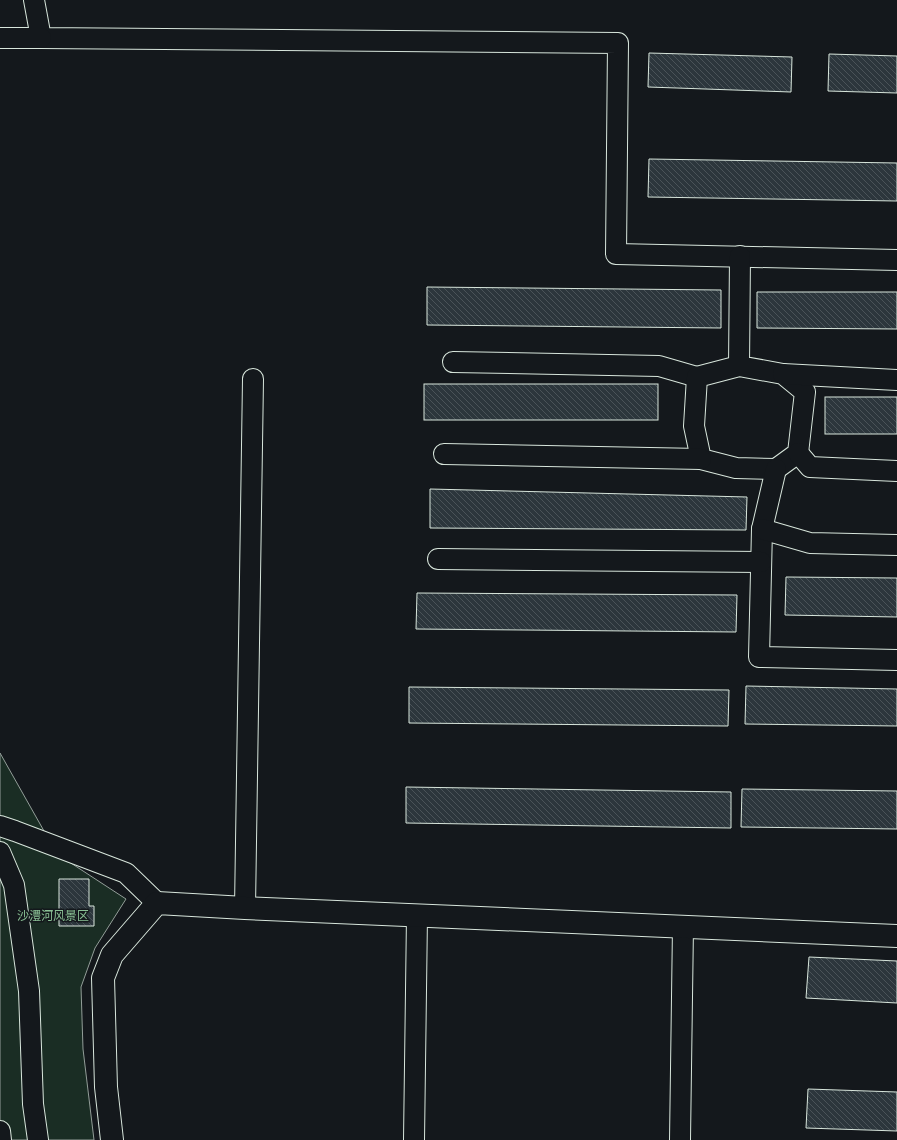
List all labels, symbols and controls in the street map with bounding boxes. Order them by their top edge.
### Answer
park label: 沙澧河风景区 [17,908,89,923]

